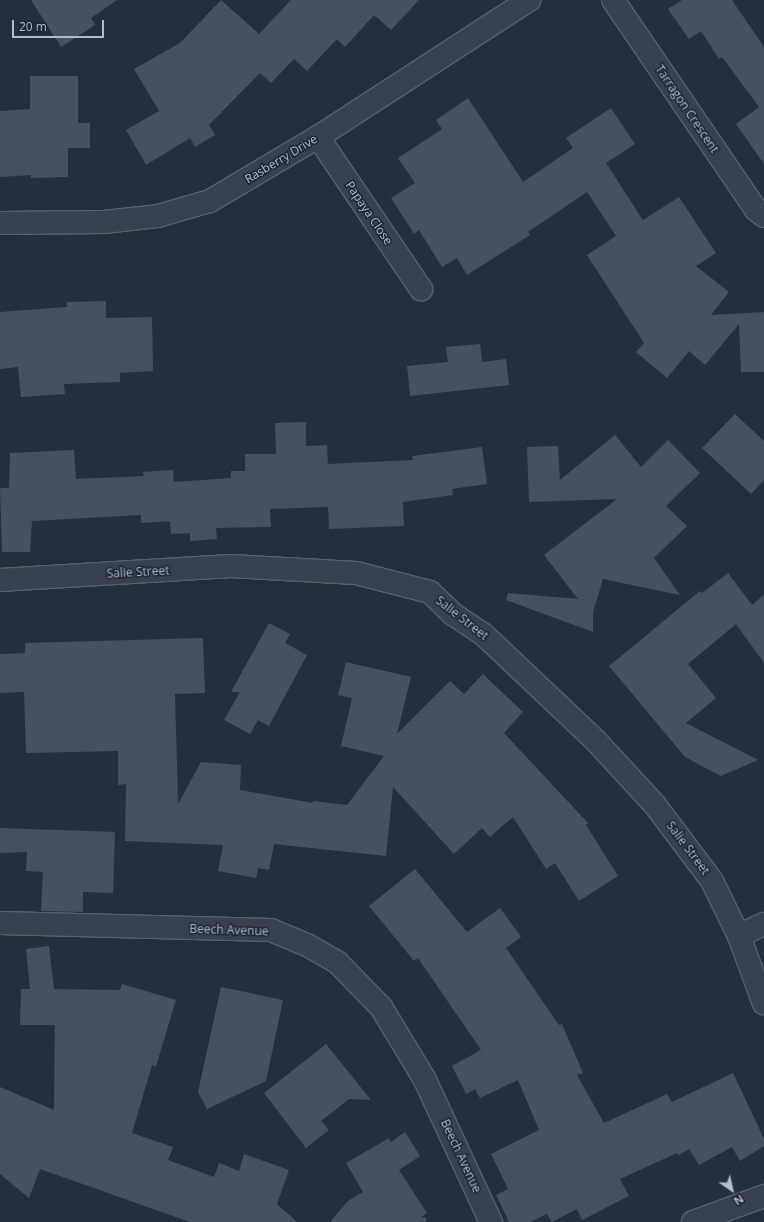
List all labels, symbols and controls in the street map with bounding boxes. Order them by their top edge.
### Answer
scale bar [14,12,106,38]
text: 20 m [19,18,47,35]
street label: Tarragon Crescent [652,62,722,156]
street label: Rasberry Drive [242,132,320,186]
street label: Papaya Close [342,178,396,248]
street label: Salie Street [106,563,170,581]
street label: Salie Street [433,593,491,643]
street label: Salie Street [663,819,713,877]
street label: Beech Avenue [189,921,269,939]
street label: Beech Avenue [438,1117,484,1195]
north arrow [712,1170,752,1210]
text: N [731,1192,747,1209]

